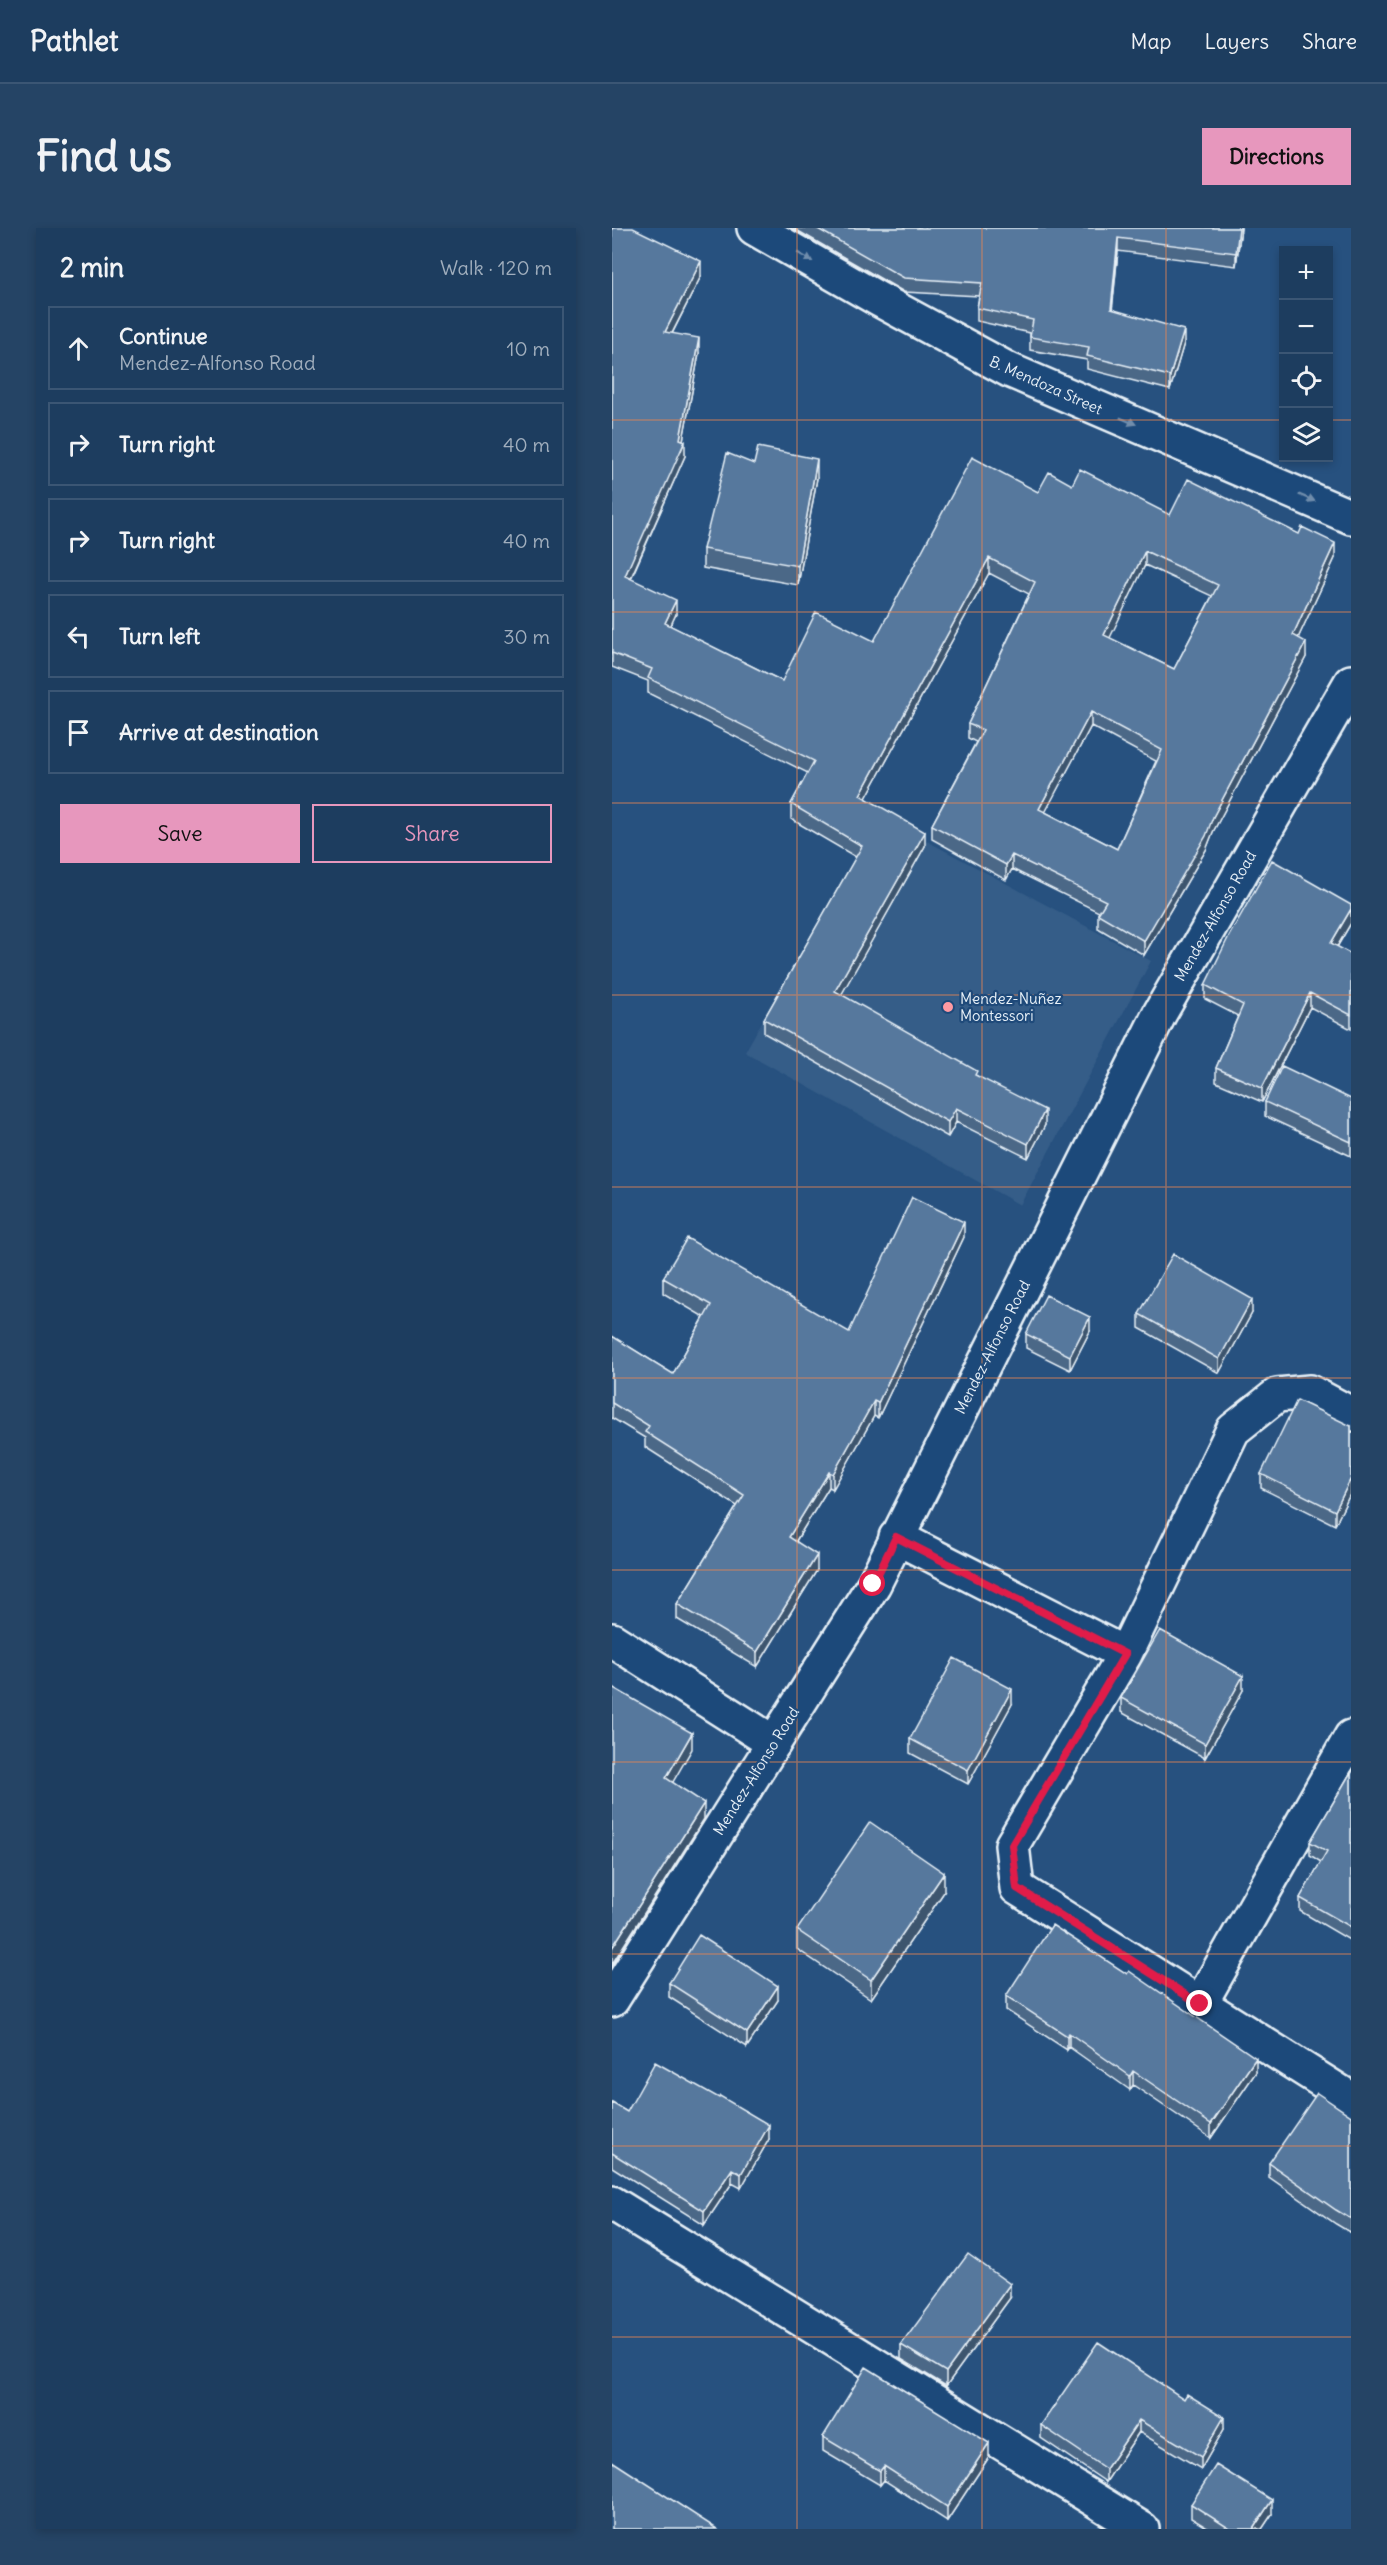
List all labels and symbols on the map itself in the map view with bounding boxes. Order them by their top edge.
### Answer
one-way arrow [797,252,814,262]
street label: B. Mendoza Street [987,352,1105,418]
one-way arrow [1119,417,1137,426]
one-way arrow [1299,493,1317,503]
street label: Mendez-Alfonso Road [1170,847,1260,985]
place label: Mendez-Nuñez Montessori [960,989,1062,1025]
marker: Mendez-Nuñez Montessori [941,1000,955,1014]
street label: Mendez-Alfonso Road [950,1277,1034,1417]
route start [859,1570,885,1596]
street label: Mendez-Alfonso Road [709,1703,803,1839]
route end [1186,1990,1212,2016]

